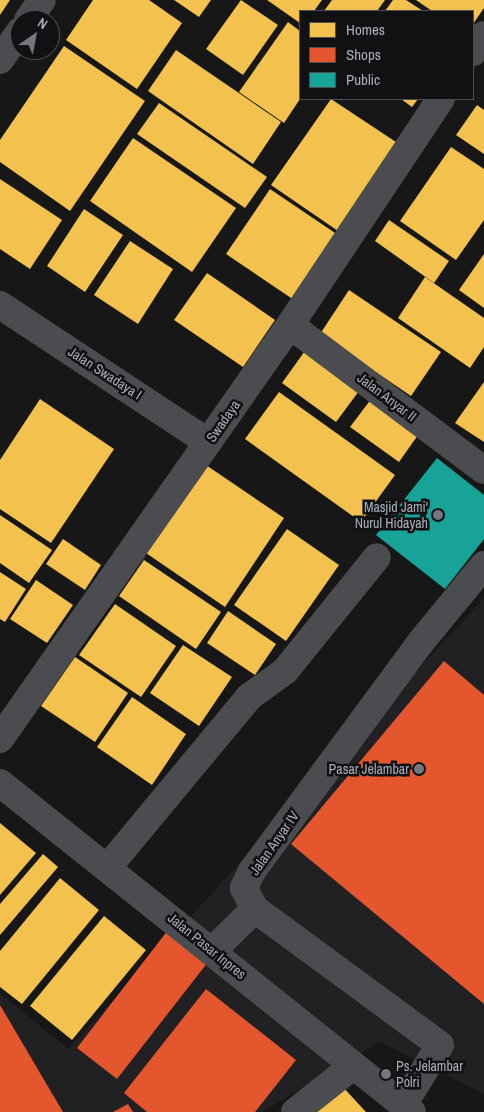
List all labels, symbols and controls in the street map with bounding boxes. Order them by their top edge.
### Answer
north arrow [10,10,60,60]
legend [299,10,474,100]
text: N [34,13,51,33]
text: Homes [346,19,385,40]
text: Shops [346,44,381,65]
text: Public [346,69,380,90]
street label: Jalan Swadaya I [65,343,145,403]
street label: Jalan Anyar II [354,369,420,425]
street label: Swadaya [203,397,243,445]
place label: Masjid Jami' Nurul Hidayah [355,499,428,532]
marker: Masjid Jami' Nurul Hidayah [432,509,444,521]
place label: Pasar Jelambar [329,761,409,777]
marker: Pasar Jelambar [413,763,425,775]
street label: Jalan Anyar IV [246,808,302,878]
street label: Jalan Pasar Inpres [165,909,249,983]
place label: Ps. Jelambar Polri [396,1058,463,1090]
marker: Ps. Jelambar Polri [380,1068,392,1080]

